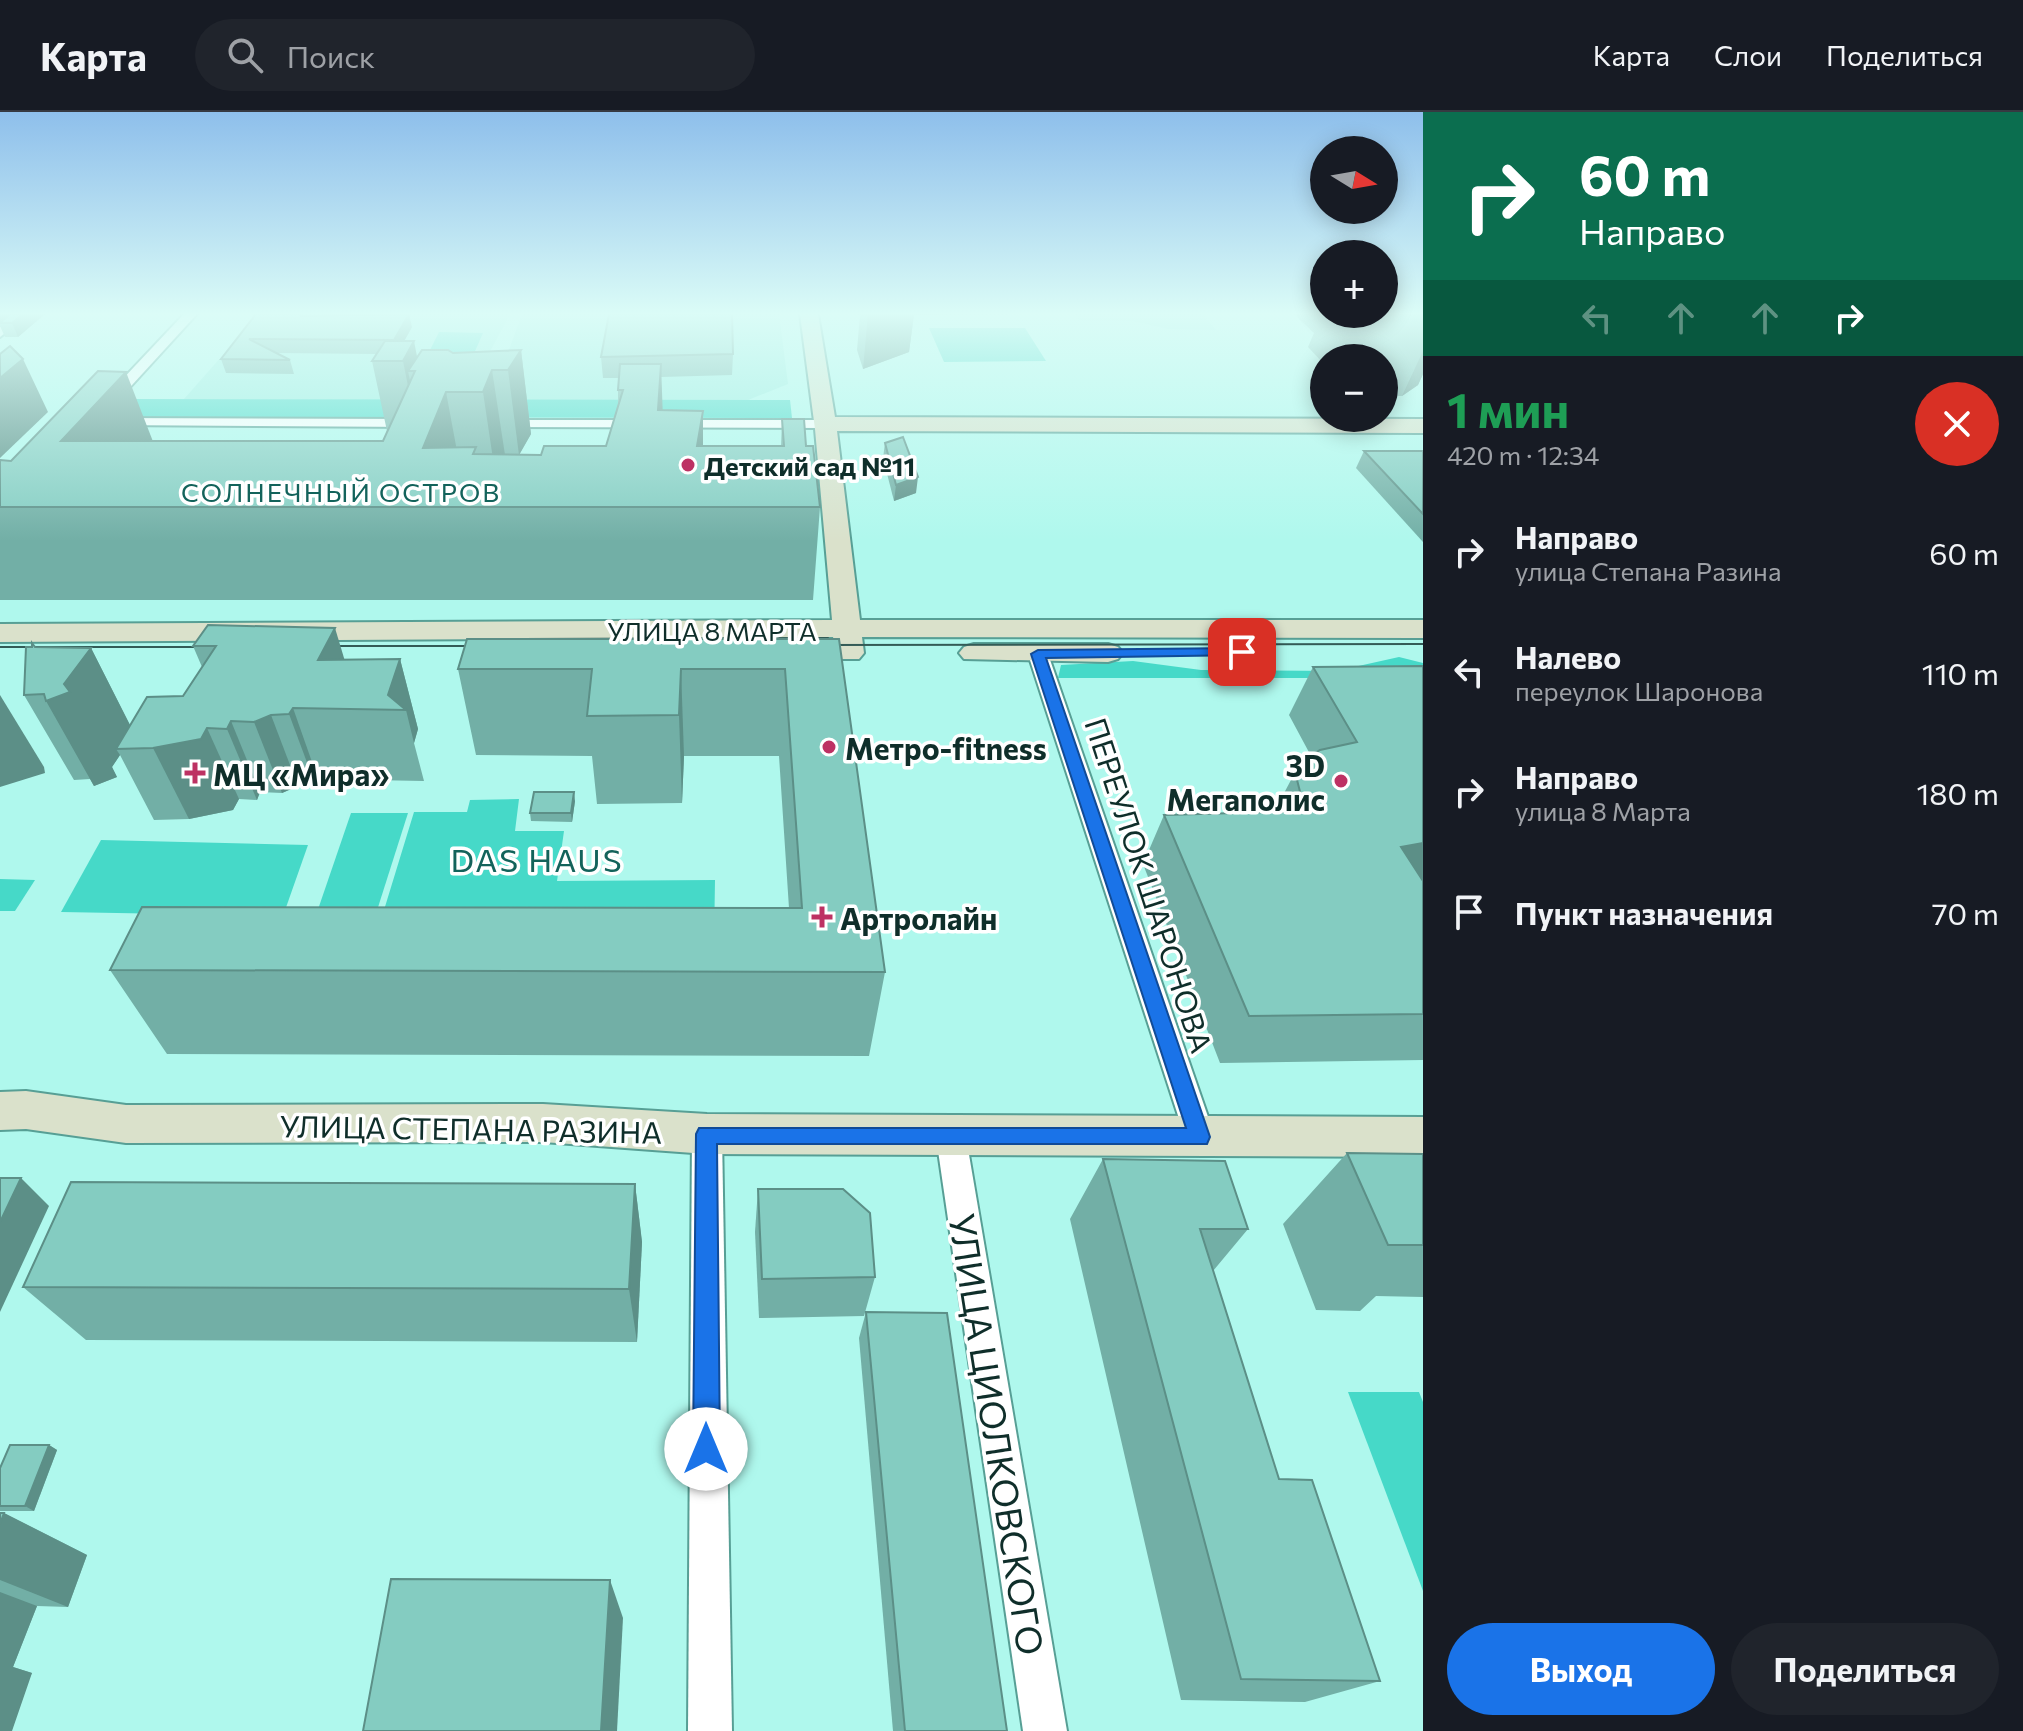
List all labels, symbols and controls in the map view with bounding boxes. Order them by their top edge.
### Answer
search box [195,19,755,91]
text: Карта [40,32,147,79]
icon: search [223,33,267,77]
text: Поиск [287,37,375,74]
text: Карта [1593,38,1670,72]
text: Слои [1714,38,1782,72]
text: Поделиться [1826,38,1983,72]
north arrow [1310,136,1398,224]
map controls [1310,136,1398,432]
text: 60 m [1579,139,1710,208]
icon: right [1447,144,1551,248]
text: Направо [1579,208,1725,252]
button: + [1310,240,1398,328]
icon: left [1575,296,1619,340]
icon: ahead [1659,296,1703,340]
icon: ahead [1743,296,1787,340]
icon: right [1827,296,1871,340]
button: − [1310,344,1398,432]
text: 1 мин [1447,379,1569,438]
button: close [1915,382,1999,466]
text: 420 m · 12:34 [1447,439,1599,470]
place label: Детский сад №11 [704,450,915,481]
marker: Детский сад №11 [679,456,697,474]
district label: СОЛНЕЧНЫЙ ОСТРОВ [181,476,501,507]
text: Направо [1515,518,1638,555]
icon: right [1447,530,1491,574]
text: 60 m [1929,534,1999,571]
text: улица Степана Разина [1515,555,1781,586]
street label: УЛИЦА 8 МАРТА [607,615,817,646]
pin [1208,618,1276,686]
icon: arrive [1220,630,1264,674]
text: Налево [1515,638,1621,675]
icon: left [1447,650,1491,694]
text: 110 m [1922,654,1999,691]
text: переулок Шаронова [1515,675,1763,706]
street label: ПЕРЕУЛОК ШАРОНОВА [1078,713,1222,1057]
place label: Метро-fitness [845,729,1047,766]
marker: Метро-fitness [820,738,838,756]
place label: 3D Мегаполис [1166,746,1325,817]
place label: МЦ «Мира» [213,755,389,792]
text: Направо [1515,758,1638,795]
marker: МЦ «Мира» [184,762,206,784]
icon: right [1447,770,1491,814]
marker: 3D Мегаполис [1332,772,1350,790]
text: 180 m [1916,774,1999,811]
text: улица 8 Марта [1515,795,1691,826]
district label: DAS HAUS [451,839,623,879]
icon: arrive [1447,890,1491,934]
text: Пункт назначения [1515,894,1773,931]
text: 70 m [1932,894,1999,931]
place label: Артролайн [840,899,997,936]
marker: Артролайн [811,906,833,928]
street label: УЛИЦА СТЕПАНА РАЗИНА [279,1106,663,1150]
street label: УЛИЦА ЦИОЛКОВСКОГО [941,1210,1055,1658]
position arrow [664,1407,748,1491]
button: Выход [1447,1623,1715,1715]
button: Поделиться [1731,1623,1999,1715]

